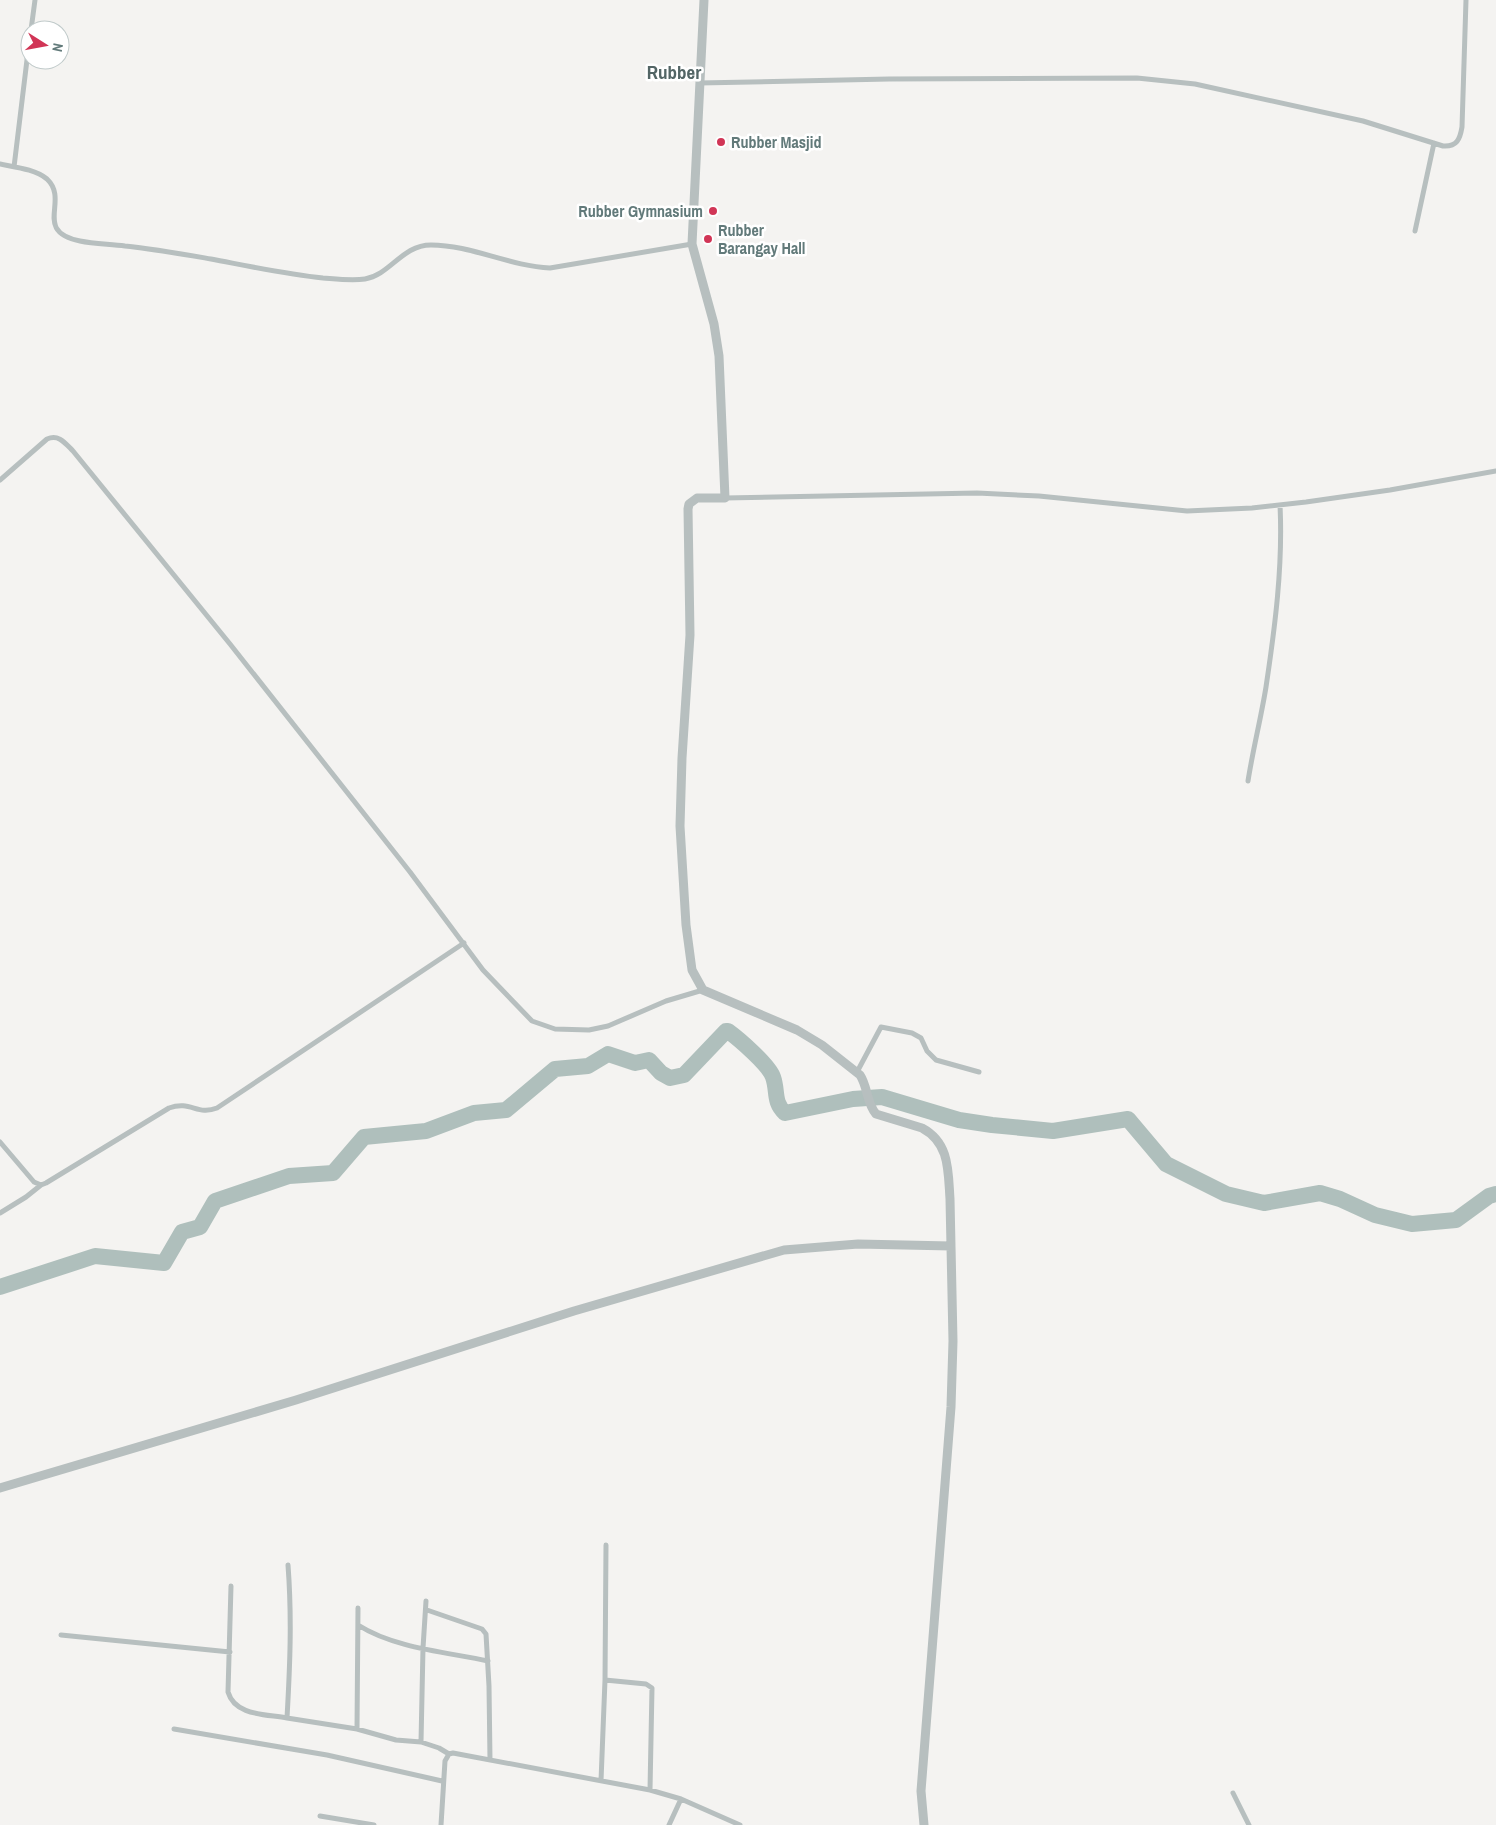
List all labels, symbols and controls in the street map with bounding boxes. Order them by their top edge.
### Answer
north arrow [20,20,70,70]
text: N [48,42,67,53]
district label: Rubber [647,59,701,85]
place label: Rubber Masjid [731,131,821,153]
marker: Rubber Masjid [715,136,727,148]
place label: Rubber Gymnasium [578,200,703,222]
marker: Rubber Gymnasium [707,205,719,217]
place label: Rubber Barangay Hall [718,219,806,259]
marker: Rubber Barangay Hall [702,233,714,245]

